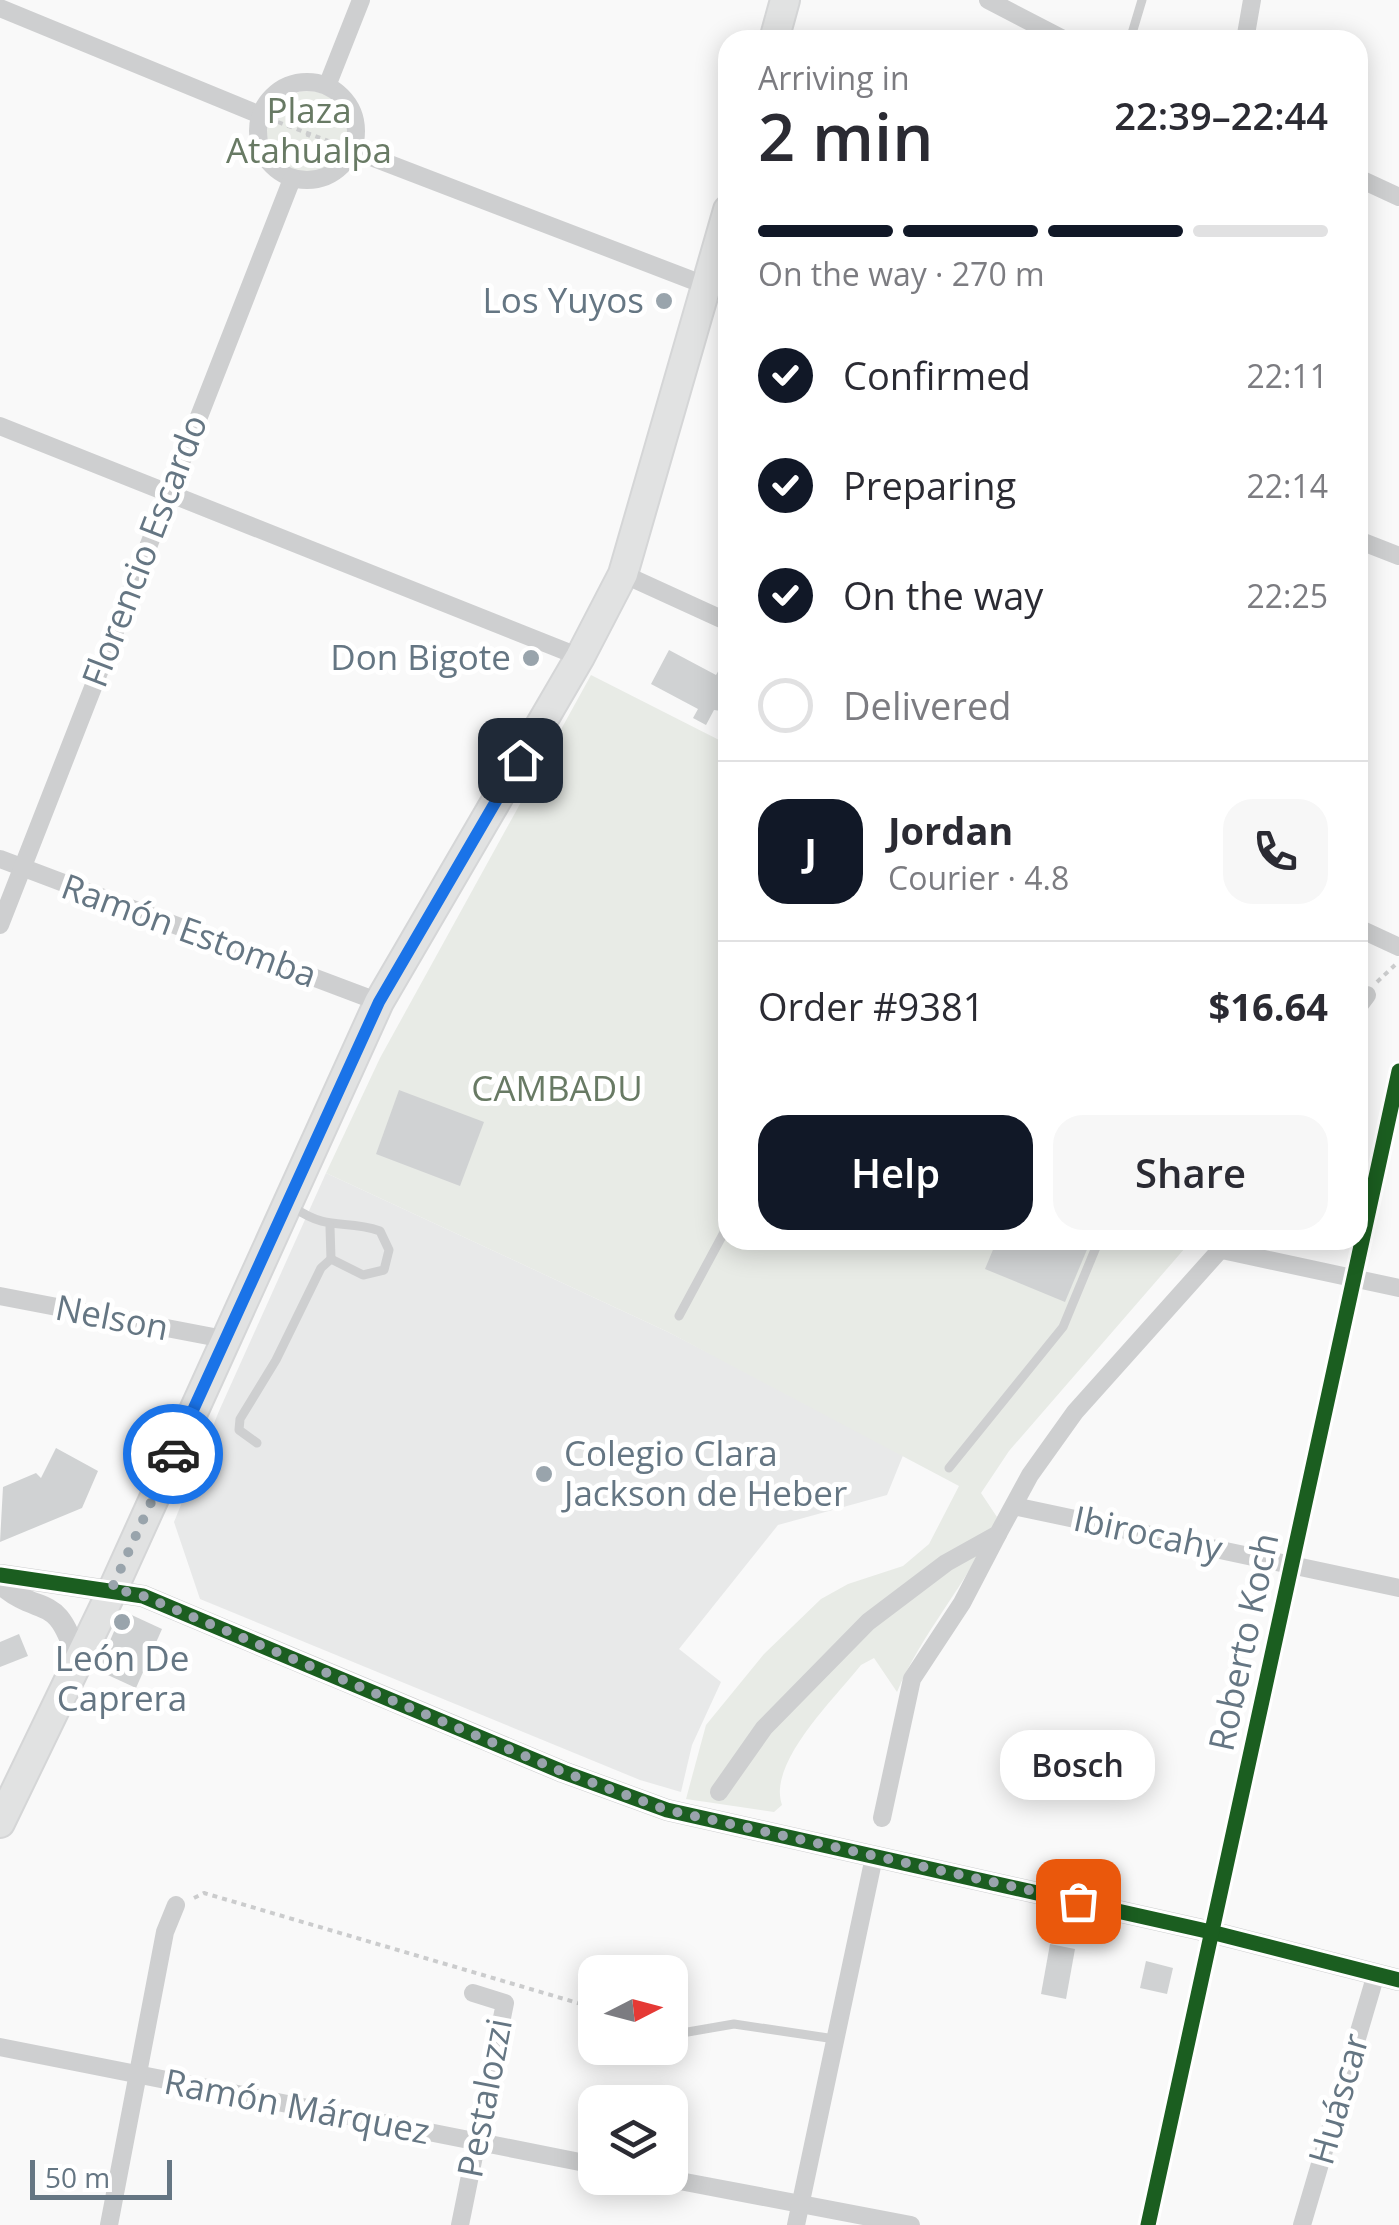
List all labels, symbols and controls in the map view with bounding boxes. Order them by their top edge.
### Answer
text: Arriving in [758,56,910,99]
park label: Plaza Atahualpa [226,86,392,173]
text: 22:39–22:44 [1114,89,1328,141]
text: 2 min [758,92,933,180]
text: On the way · 270 m [758,252,1045,295]
place label: Los Yuyos [483,276,644,323]
marker: Los Yuyos [653,290,675,312]
icon: check [758,348,813,403]
text: Confirmed [843,349,1031,401]
text: 22:11 [1246,354,1328,397]
street label: Florencio Escardo [70,407,217,693]
icon: check [758,458,813,513]
text: Preparing [843,459,1016,511]
text: 22:14 [1246,464,1328,507]
icon: check [758,568,813,623]
text: On the way [843,569,1043,621]
text: 22:25 [1246,574,1328,617]
place label: Don Bigote [330,633,511,680]
marker: Don Bigote [520,647,542,669]
text: Delivered [843,679,1012,731]
pin [478,718,563,803]
icon: home [493,733,548,788]
button: phone [1223,799,1328,904]
text: Jordan [888,804,1013,856]
text: J [804,825,817,877]
text: Courier · 4.8 [888,856,1069,899]
street label: Ramón Estomba [56,862,323,998]
text: Order #9381 [758,980,985,1032]
text: $16.64 [1209,980,1328,1032]
park label: CAMBADU [471,1064,643,1111]
button: Help [758,1115,1033,1230]
button: Share [1053,1115,1328,1230]
street label: Nelson [52,1283,173,1350]
courier [123,1404,223,1504]
icon: car [146,1427,201,1482]
place label: Colegio Clara Jackson de Heber [561,1429,847,1516]
marker: Colegio Clara Jackson de Heber [533,1463,555,1485]
street label: Ibirocahy [1070,1494,1227,1571]
street label: Roberto Koch [1197,1529,1289,1755]
marker: León De Caprera [111,1611,133,1633]
place label: León De Caprera [55,1634,189,1721]
callout: Bosch [1000,1731,1156,1801]
text: Bosch [1031,1743,1124,1786]
pin [1036,1859,1121,1944]
icon: bag [1051,1874,1106,1929]
north arrow [578,1955,688,2065]
map controls [578,1955,688,2195]
street label: Pestalozzi [445,2014,522,2181]
street label: Huáscar [1297,2028,1379,2169]
street label: Ramón Márquez [161,2057,434,2154]
button: layers [578,2085,688,2195]
scale bar [30,2155,172,2200]
text: 50 m [45,2158,110,2196]

